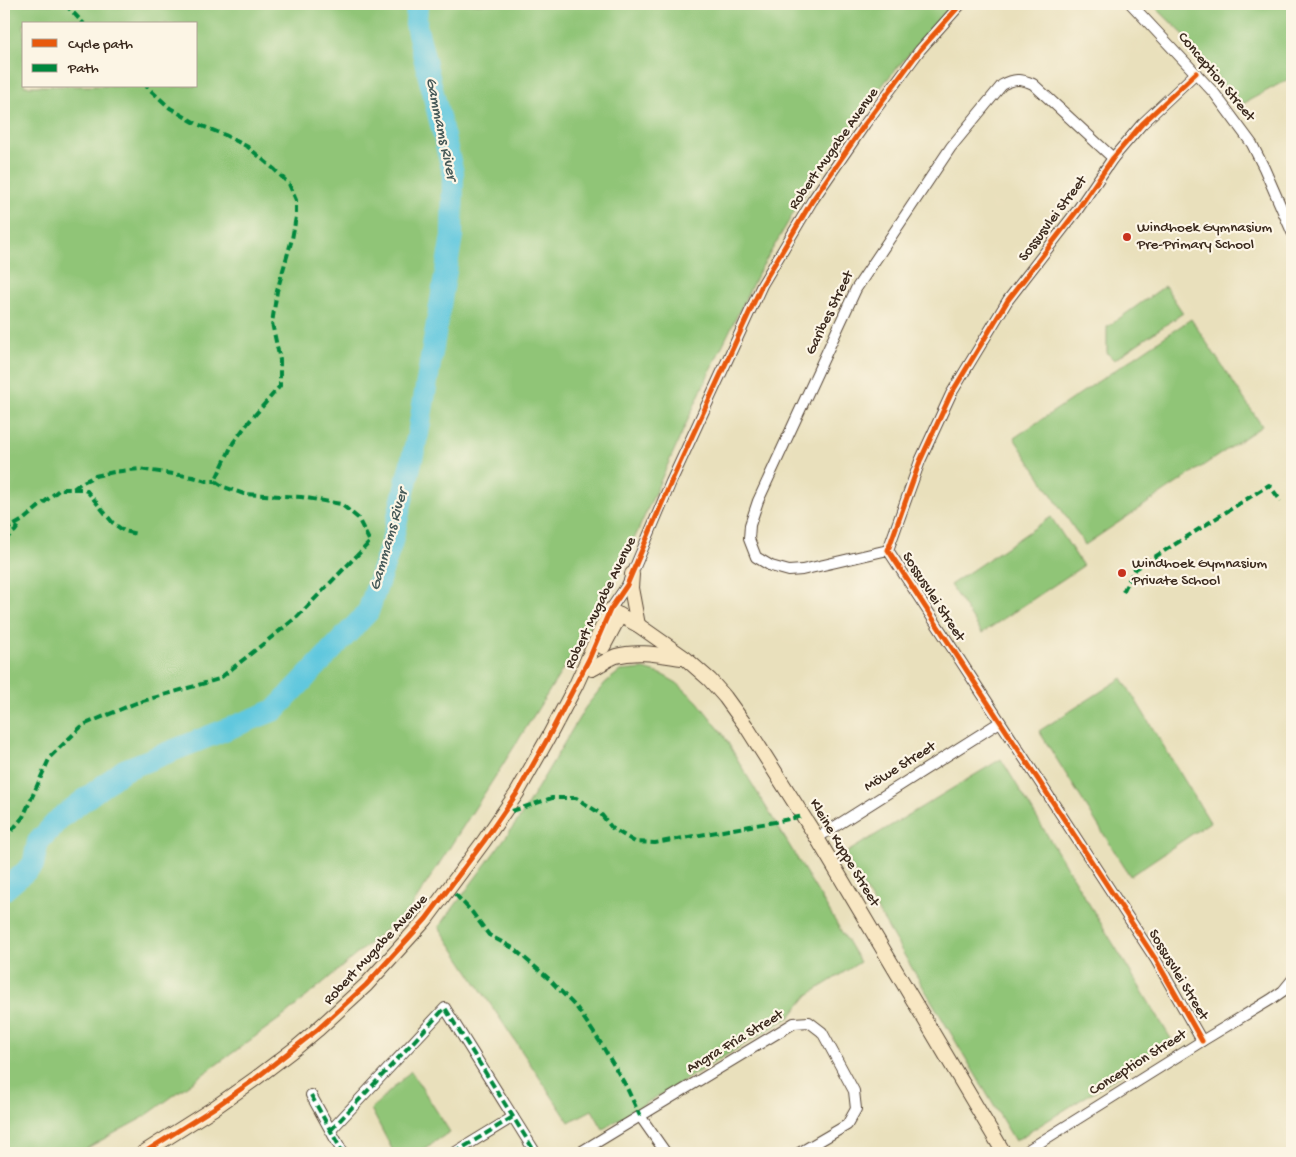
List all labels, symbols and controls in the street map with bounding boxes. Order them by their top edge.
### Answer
legend [22,22,198,88]
street label: Conception Street [1173,29,1260,127]
text: Cycle path [68,36,133,54]
text: Path [67,60,99,78]
water label: Gammams River [420,76,461,185]
street label: Robert Mugabe Avenue [785,84,883,214]
street label: Sossusvlei Street [1015,171,1092,265]
place label: Windhoek Gymnasium Pre-Primary School [1136,219,1273,254]
marker: Windhoek Gymnasium Pre-Primary School [1121,231,1133,243]
street label: Garibes Street [802,266,859,358]
water label: Gammams River [366,484,414,593]
street label: Robert Mugabe Avenue [561,534,641,672]
street label: Sossusvlei Street [897,549,970,647]
place label: Windhoek Gymnasium Private School [1131,555,1268,590]
marker: Windhoek Gymnasium Private School [1116,567,1128,579]
street label: Möwe Street [861,737,941,796]
street label: Kleine Kuppe Street [805,796,884,912]
street label: Robert Mugabe Avenue [320,891,432,1009]
street label: Sossusvlei Street [1144,926,1213,1025]
street label: Angra Fria Street [683,1005,788,1078]
street label: Conception Street [1086,1025,1191,1100]

